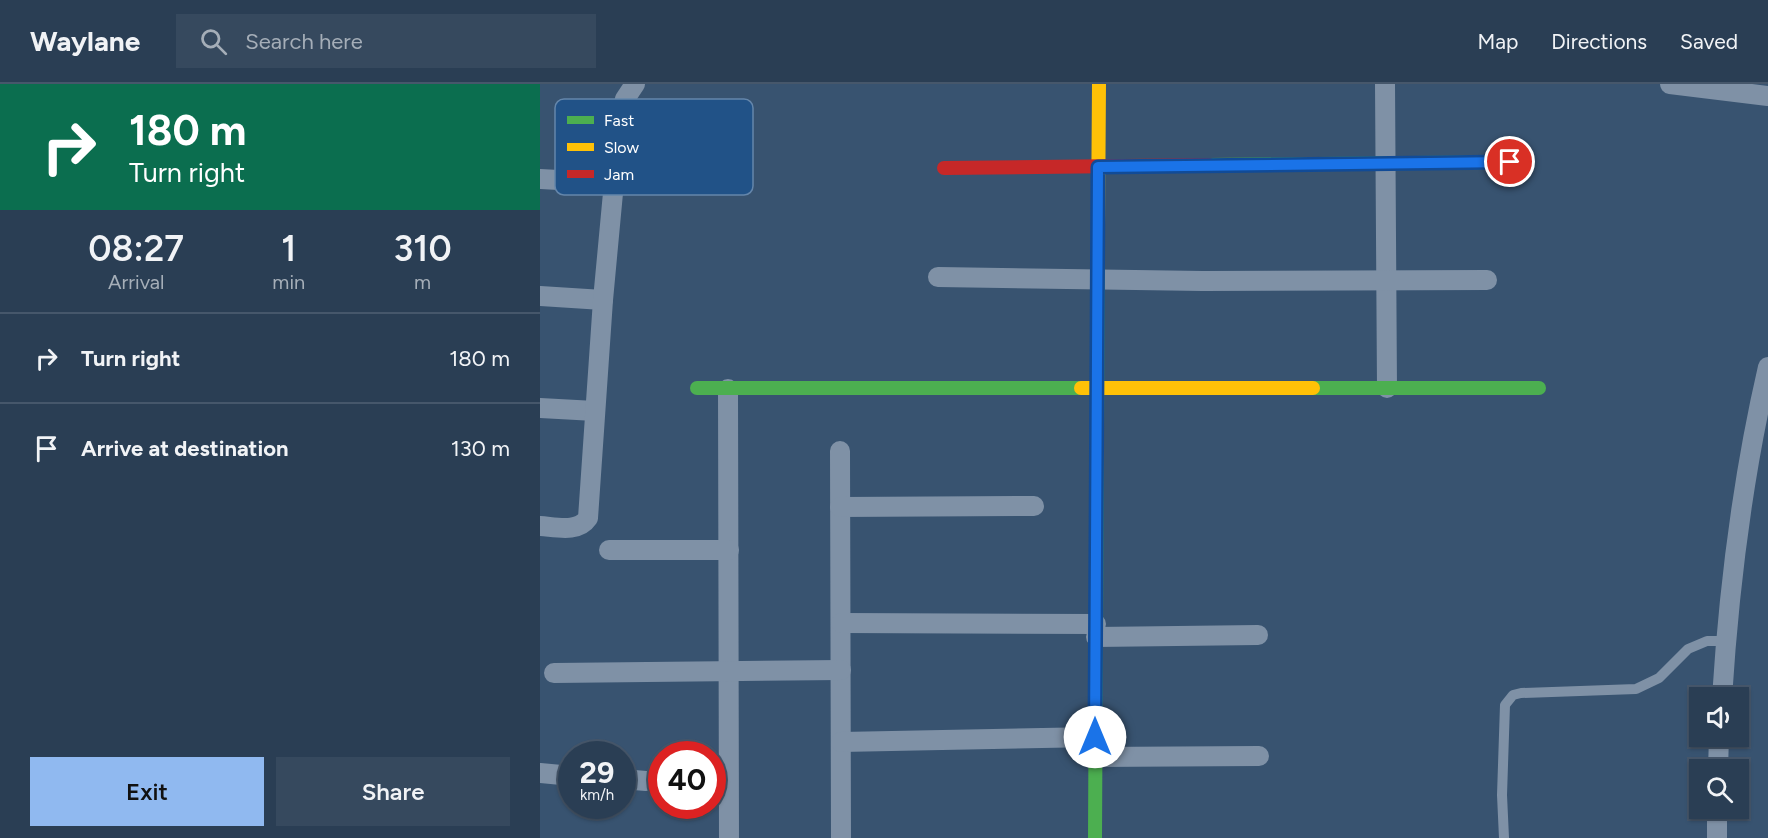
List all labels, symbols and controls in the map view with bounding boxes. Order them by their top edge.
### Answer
search box [176,14,596,68]
text: Waylane [30,24,140,58]
icon: search [197,25,230,58]
text: Search here [245,28,363,55]
text: Map [1477,29,1518,54]
text: Directions [1551,29,1647,54]
text: Saved [1680,29,1738,54]
legend [555,99,753,195]
text: 180 m [129,105,246,156]
icon: right [30,108,108,186]
text: Fast [604,111,634,130]
pin [1484,136,1535,187]
text: Slow [604,138,639,157]
icon: arrive [1493,145,1526,178]
text: Turn right [129,156,245,189]
text: Jam [604,165,634,184]
text: 08:27 [88,227,184,270]
text: 1 [281,227,296,270]
text: 310 [394,227,452,270]
text: Arrival [108,270,164,294]
text: min [272,270,305,294]
text: m [414,270,431,294]
icon: right [30,342,63,375]
text: Turn right [81,345,180,372]
text: 180 m [449,345,510,372]
icon: arrive [30,432,63,465]
text: Arrive at destination [81,435,289,462]
text: 130 m [451,435,510,462]
map controls [1689,687,1749,819]
button: sound [1689,687,1749,747]
position arrow [1063,705,1127,769]
speed limit sign: 40 [648,741,726,819]
text: 29 [580,754,614,791]
button: Exit [30,757,264,826]
button: Share [276,757,510,826]
button: search [1689,759,1749,819]
text: km/h [580,786,614,804]

